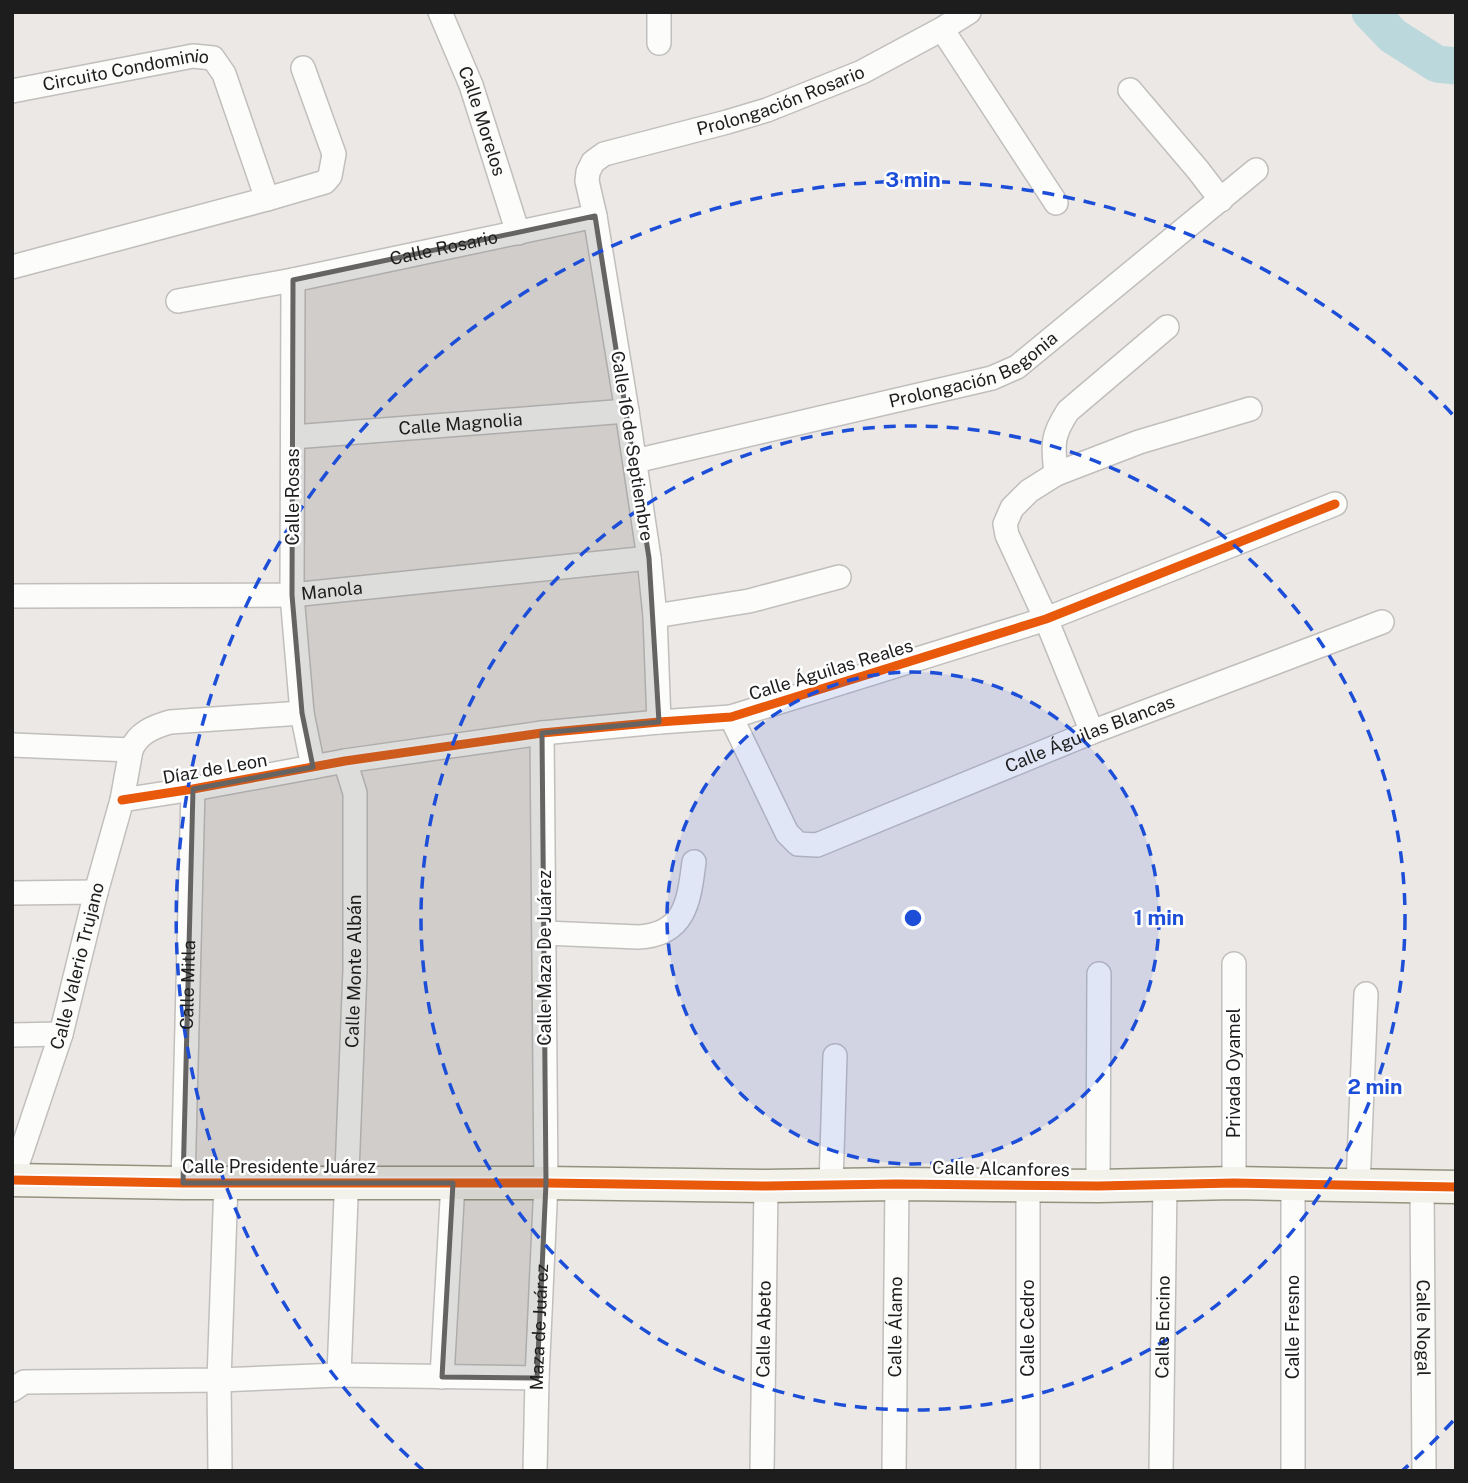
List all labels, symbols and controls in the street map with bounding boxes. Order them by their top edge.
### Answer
street label: Circuito Condominio [41,45,210,95]
street label: Prolongación Rosario [694,61,868,139]
street label: Calle Morelos [454,63,510,178]
text: 3 min [885,167,941,192]
street label: Calle Rosario [388,226,500,269]
street label: Prolongación Begonia [887,327,1061,412]
street label: Calle 16 de Septiembre [607,349,658,543]
street label: Calle Magnolia [398,408,523,439]
street label: Calle Rosas [282,449,303,545]
street label: Manola [300,577,364,604]
street label: Calle Águilas Reales [746,634,915,704]
street label: Calle Águilas Blancas [1002,691,1177,777]
street label: Díaz de Leon [161,749,269,788]
street label: Calle Maza De Juárez [534,870,555,1046]
street label: Calle Valerio Trujano [46,880,108,1052]
street label: Calle Monte Albán [341,895,365,1048]
text: 1 min [1134,905,1184,930]
centre of rings [901,906,925,930]
street label: Calle Mitla [176,940,199,1030]
street label: Privada Oyamel [1223,1008,1244,1138]
text: 2 min [1347,1074,1403,1099]
street label: Calle Presidente Juárez [182,1156,376,1177]
street label: Calle Alcanfores [932,1157,1070,1180]
street label: Maza de Juárez [526,1263,552,1391]
street label: Calle Encino [1151,1275,1174,1379]
street label: Calle Fresno [1282,1275,1303,1379]
street label: Calle Álamo [883,1276,906,1378]
street label: Calle Cedro [1017,1279,1038,1377]
street label: Calle Nogal [1413,1279,1434,1377]
street label: Calle Abeto [752,1280,775,1378]

